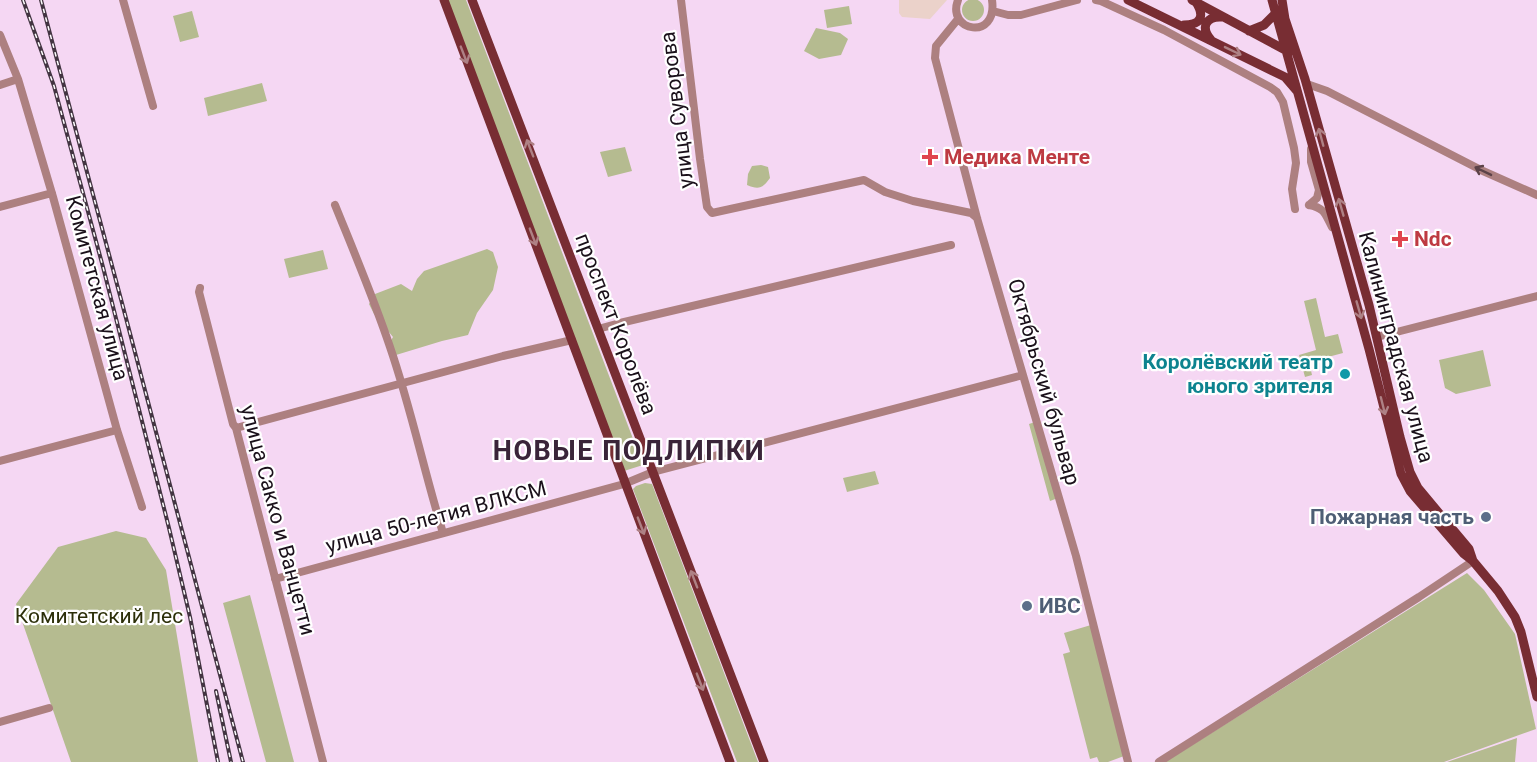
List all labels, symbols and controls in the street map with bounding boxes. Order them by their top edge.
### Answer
street label: улица Суворова [655,30,699,190]
one-way arrow [460,45,471,64]
one-way arrow [1224,46,1242,58]
one-way arrow [1315,128,1327,147]
one-way arrow [523,140,534,158]
place label: Медика Менте [944,145,1090,169]
marker: Медика Менте [921,148,939,166]
one-way arrow [1475,165,1493,177]
street label: Комитетская улица [61,193,133,383]
one-way arrow [1334,198,1346,217]
one-way arrow [528,227,539,246]
place label: Ndc [1414,227,1452,251]
street label: Калининградская улица [1354,229,1438,465]
street label: проспект Королёва [570,230,662,418]
marker: Ndc [1391,230,1409,248]
street label: Октябрьский бульвар [1003,276,1085,488]
one-way arrow [1353,300,1365,319]
place label: Королёвский театр юного зрителя [1143,350,1333,398]
marker: Королёвский театр юного зрителя [1338,367,1352,381]
one-way arrow [1378,396,1390,415]
street label: улица Сакко и Ванцетти [236,402,320,638]
district label: НОВЫЕ ПОДЛИПКИ [493,435,765,467]
street label: улица 50-летия ВЛКСМ [323,476,549,558]
place label: Пожарная часть [1310,505,1474,529]
marker: Пожарная часть [1479,510,1493,524]
one-way arrow [636,517,647,535]
one-way arrow [688,570,699,588]
place label: ИВС [1039,594,1081,618]
marker: ИВС [1020,599,1034,613]
park label: Комитетский лес [15,604,183,628]
one-way arrow [695,672,706,691]

